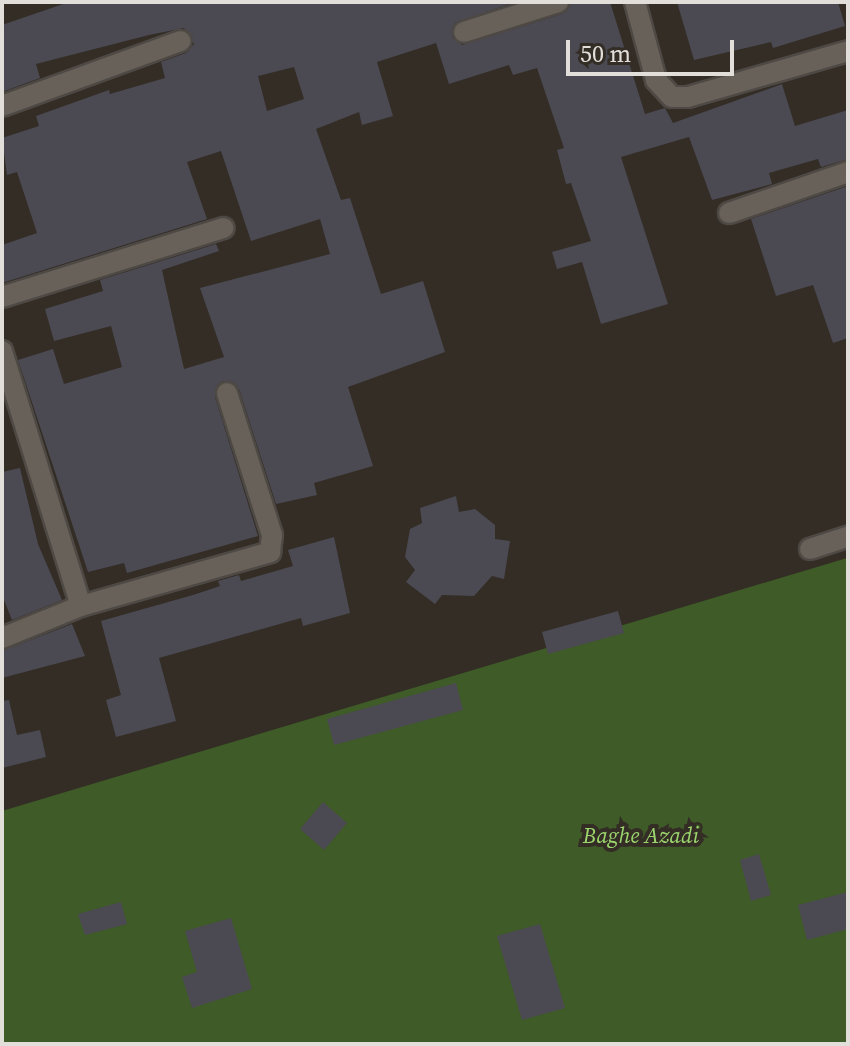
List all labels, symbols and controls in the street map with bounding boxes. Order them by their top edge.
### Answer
scale bar [570,24,738,74]
text: 50 m [580,37,631,70]
park label: Baghe Azadi [583,823,699,849]

